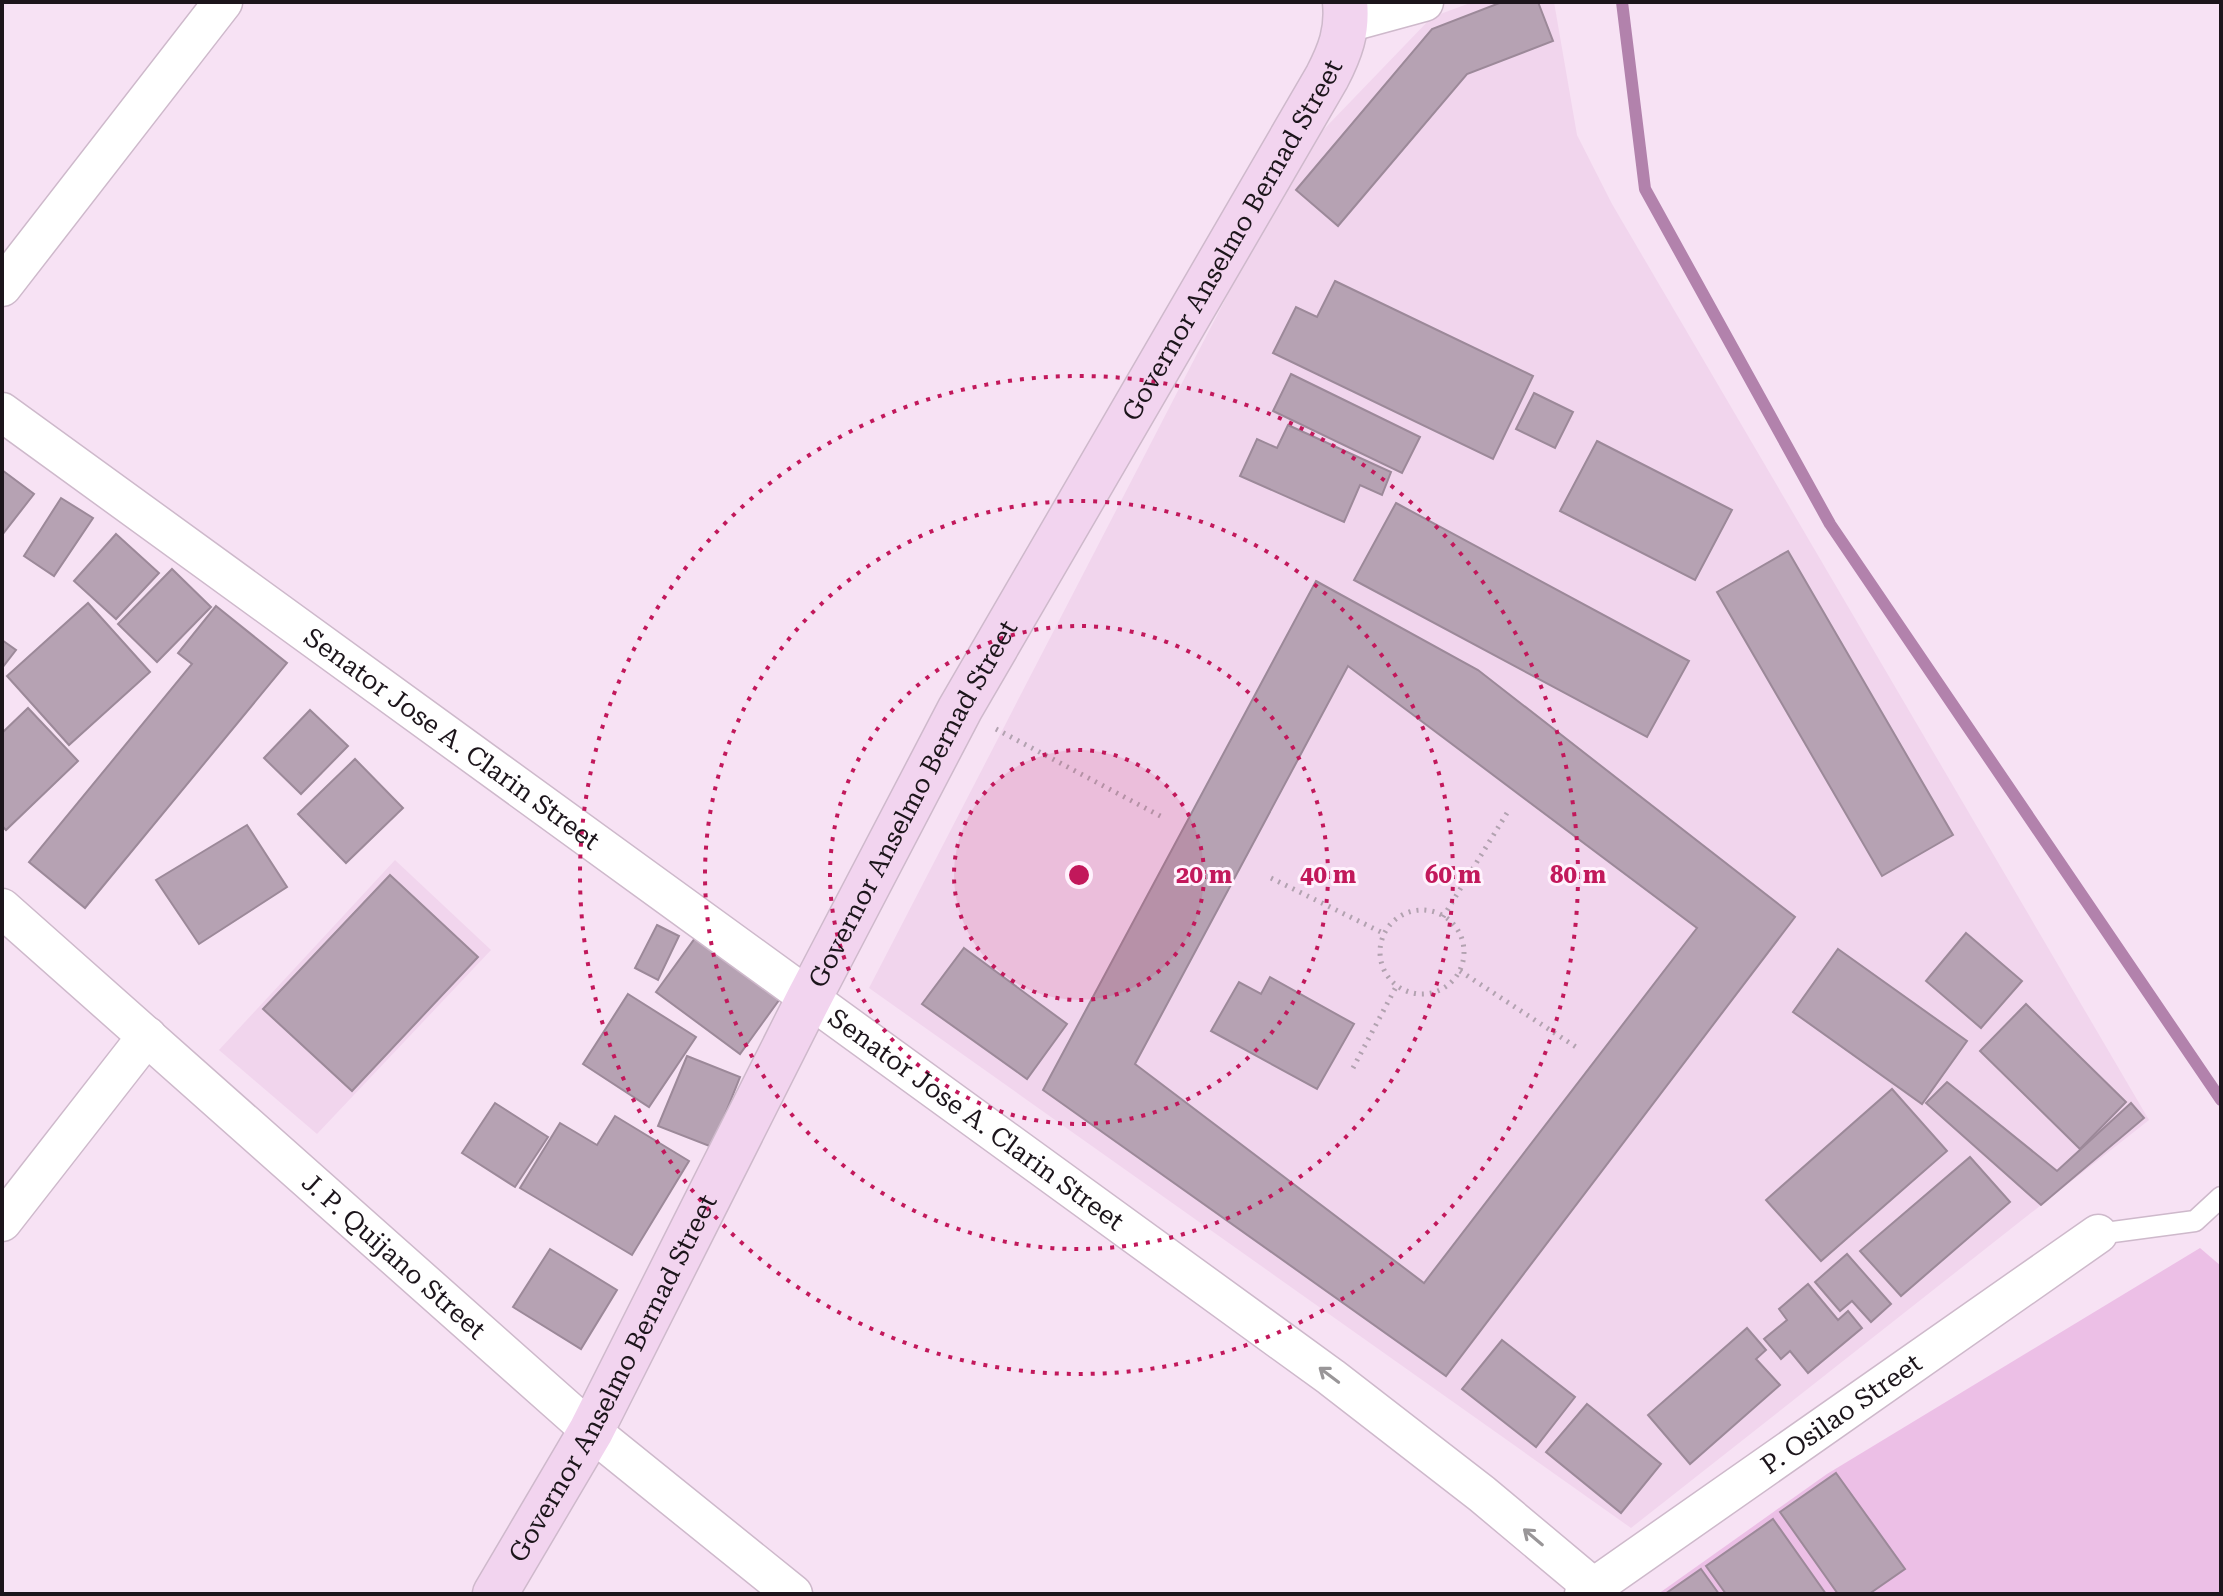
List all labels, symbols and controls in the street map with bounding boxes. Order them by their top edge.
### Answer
street label: Governor Anselmo Bernad Street [1116,55,1348,426]
street label: Governor Anselmo Bernad Street [802,615,1023,993]
street label: Senator Jose A. Clarin Street [298,622,606,856]
centre of rings [1065,861,1093,889]
text: 20 m [1176,861,1232,889]
text: 40 m [1300,861,1356,889]
text: 60 m [1425,861,1481,889]
text: 80 m [1550,861,1606,889]
street label: Senator Jose A. Clarin Street [823,1002,1130,1237]
street label: J. P. Quijano Street [296,1167,492,1345]
street label: Governor Anselmo Bernad Street [502,1189,723,1567]
street label: P. Osilao Street [1755,1347,1927,1480]
one-way arrow [1319,1367,1340,1384]
one-way arrow [1523,1528,1544,1546]

